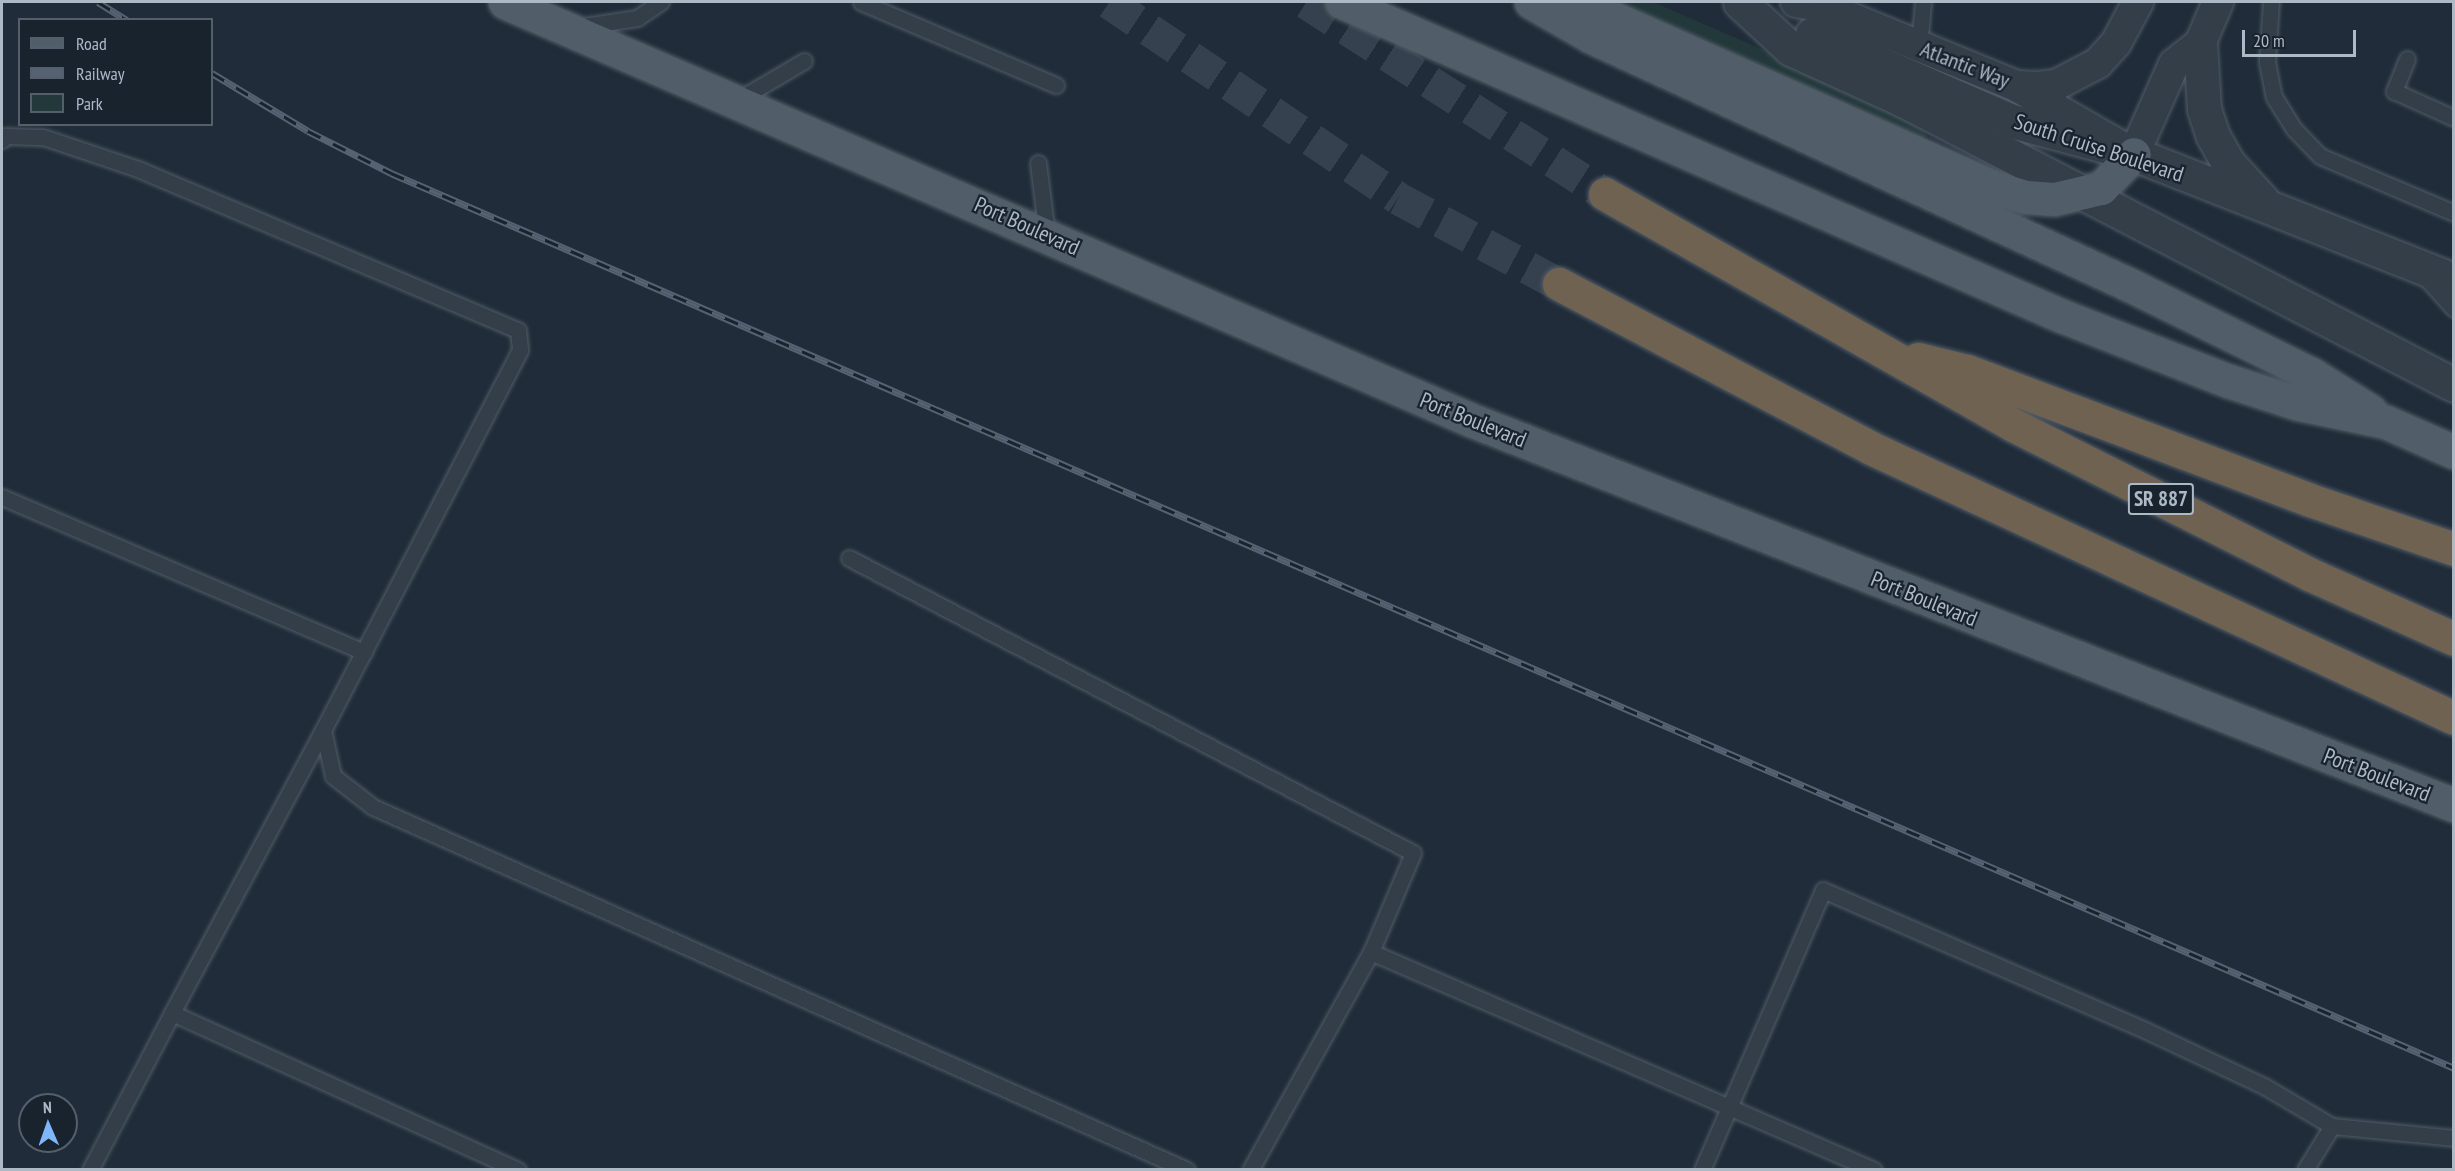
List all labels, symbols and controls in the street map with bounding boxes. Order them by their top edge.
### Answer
legend [18,18,213,126]
scale bar [2245,18,2359,56]
text: 20 m [2253,29,2285,52]
text: Road [76,32,107,55]
street label: Atlantic Way [1916,36,2014,94]
text: Railway [76,62,125,85]
text: Park [76,92,103,115]
street label: South Cruise Boulevard [2011,108,2187,188]
street label: Port Boulevard [970,191,1084,261]
street label: Port Boulevard [1416,387,1530,453]
road number: SR 887 [2126,481,2196,517]
street label: Port Boulevard [1867,566,1981,632]
street label: Port Boulevard [2320,743,2434,807]
north arrow [18,1093,78,1153]
text: N [43,1097,52,1117]

